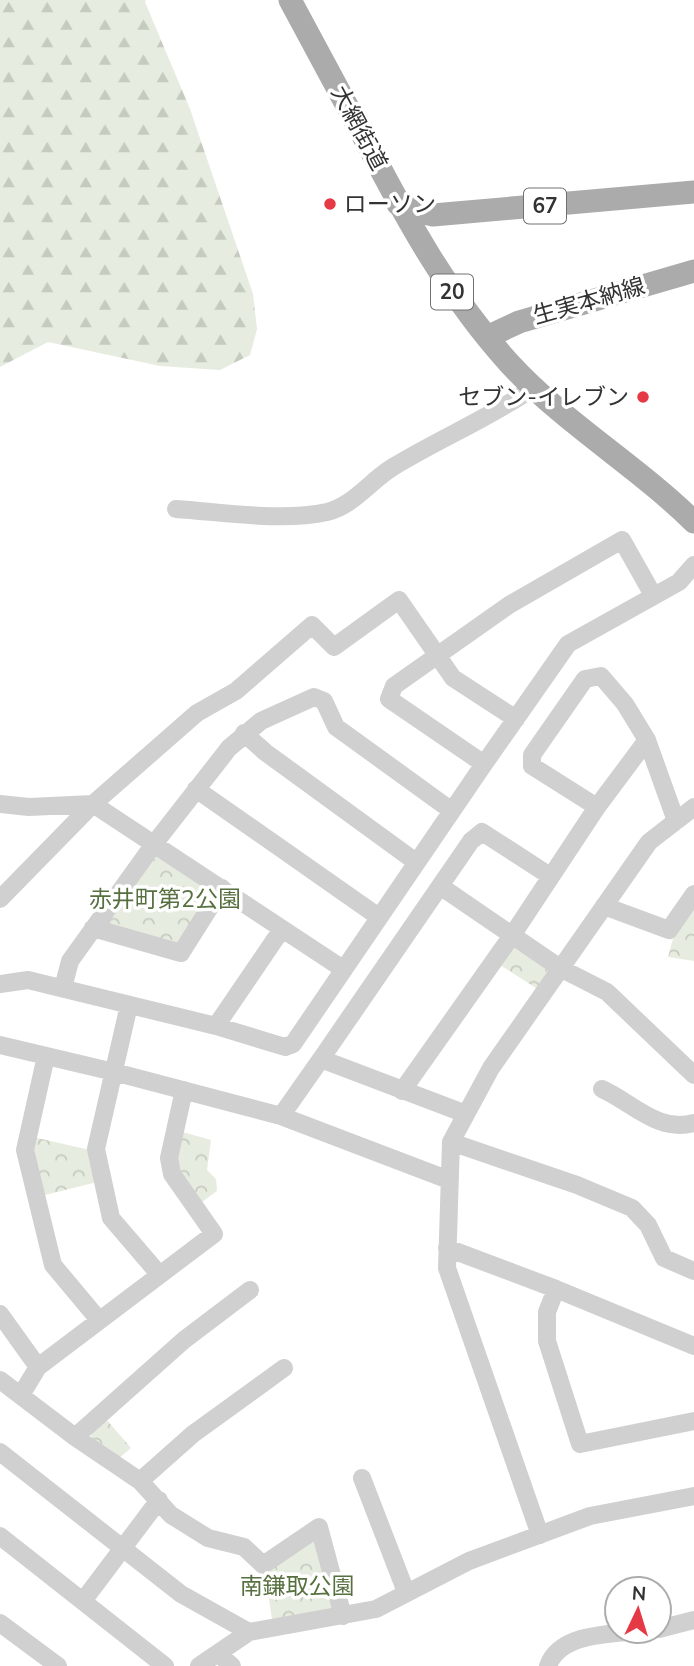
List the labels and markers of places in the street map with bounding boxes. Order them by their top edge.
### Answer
place label: ローソン [344,189,436,220]
marker: ローソン [322,196,338,212]
place label: セブン-イレブン [458,382,629,413]
marker: セブン-イレブン [635,389,651,405]

